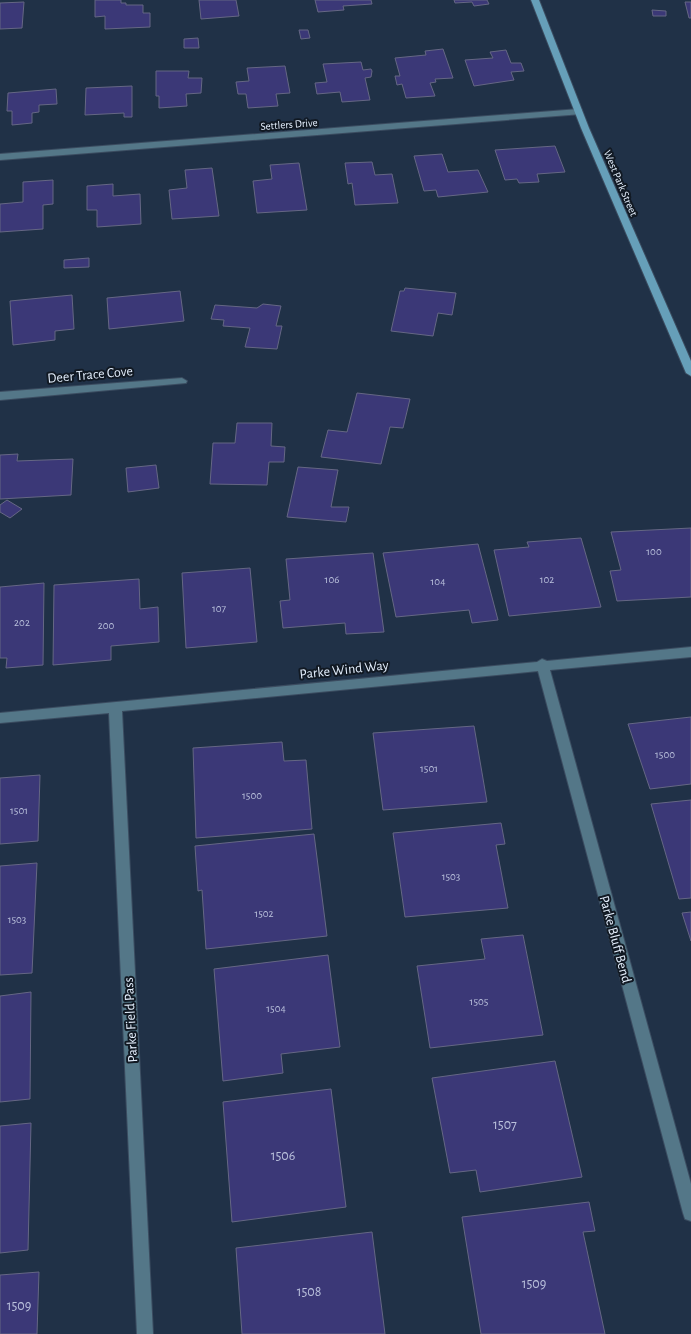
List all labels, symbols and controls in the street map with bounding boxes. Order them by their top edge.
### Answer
street label: Settlers Drive [260,117,318,132]
street label: West Park Street [602,149,640,218]
street label: Deer Trace Cove [47,364,133,386]
house number: 100 [646,546,662,557]
house number: 106 [325,574,339,585]
house number: 102 [540,574,554,585]
house number: 104 [431,576,445,587]
house number: 107 [212,603,226,614]
house number: 202 [14,617,30,628]
house number: 200 [98,620,115,631]
street label: Parke Wind Way [299,658,389,682]
house number: 1500 [655,749,675,760]
house number: 1501 [420,763,438,774]
house number: 1500 [242,790,262,801]
house number: 1501 [10,805,28,816]
house number: 1503 [442,871,461,882]
street label: Parke Bluff Bend [597,894,633,984]
house number: 1502 [254,908,274,919]
house number: 1503 [8,914,27,925]
street label: Parke Field Pass [122,977,140,1063]
house number: 1505 [470,996,489,1007]
house number: 1504 [266,1003,286,1014]
house number: 1507 [493,1118,517,1132]
house number: 1506 [271,1149,295,1163]
house number: 1509 [522,1277,546,1291]
house number: 1508 [297,1285,321,1299]
house number: 1509 [7,1299,31,1313]

